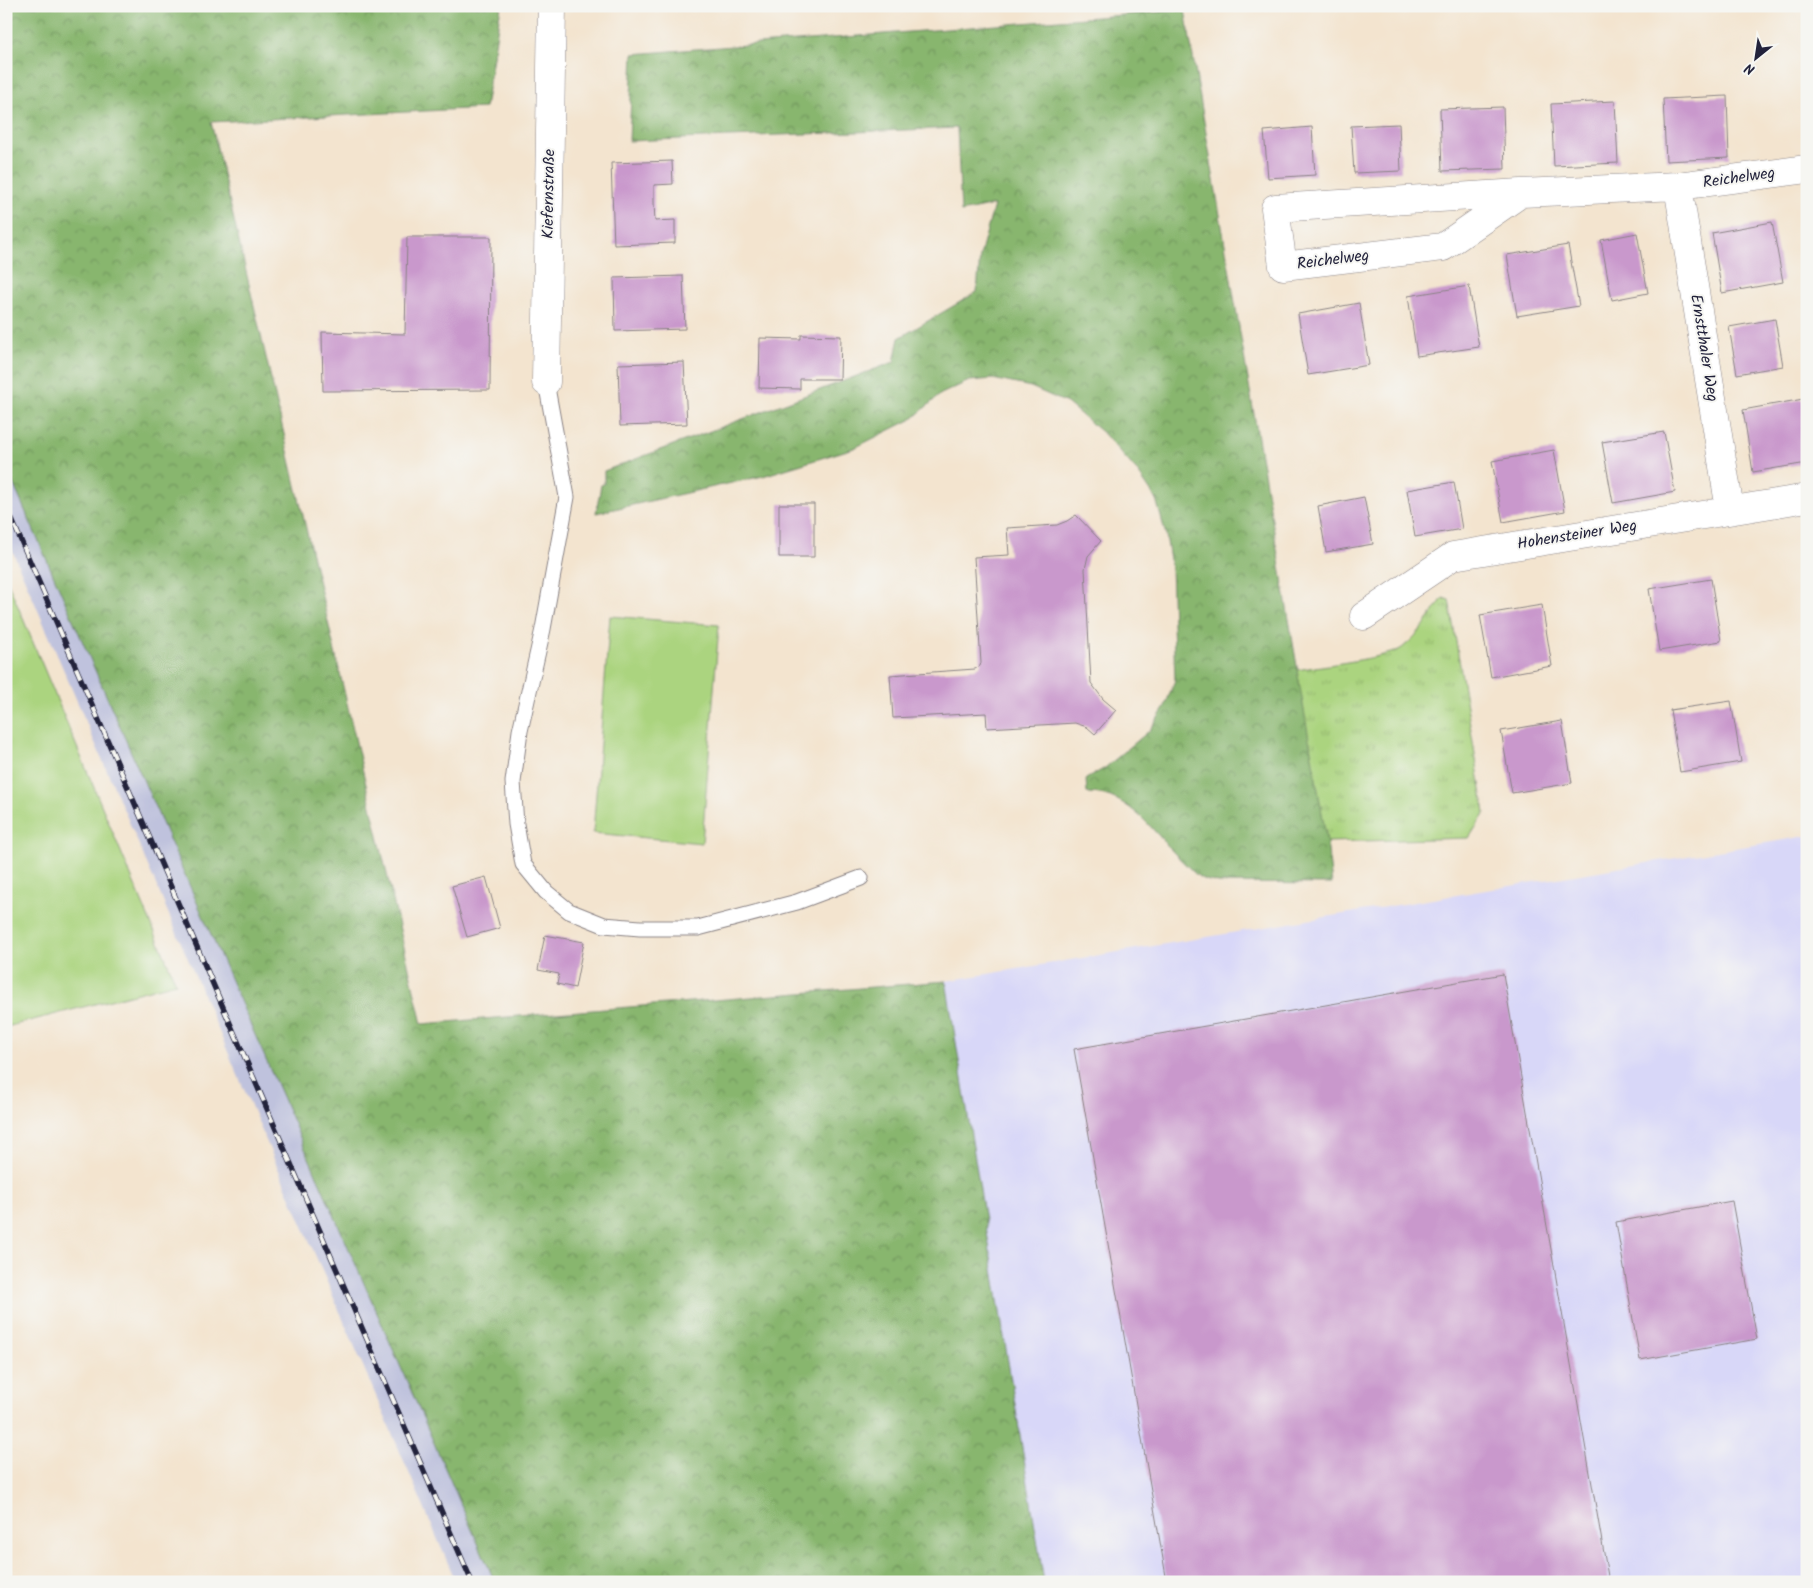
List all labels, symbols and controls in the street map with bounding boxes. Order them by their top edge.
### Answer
north arrow [1730,32,1780,82]
text: N [1741,57,1759,80]
street label: Kiefernstraße [536,149,562,239]
street label: Reichelweg [1701,161,1777,195]
street label: Reichelweg [1295,243,1371,277]
street label: Ernstthaler Weg [1683,292,1725,404]
street label: Hohensteiner Weg [1515,513,1639,557]

